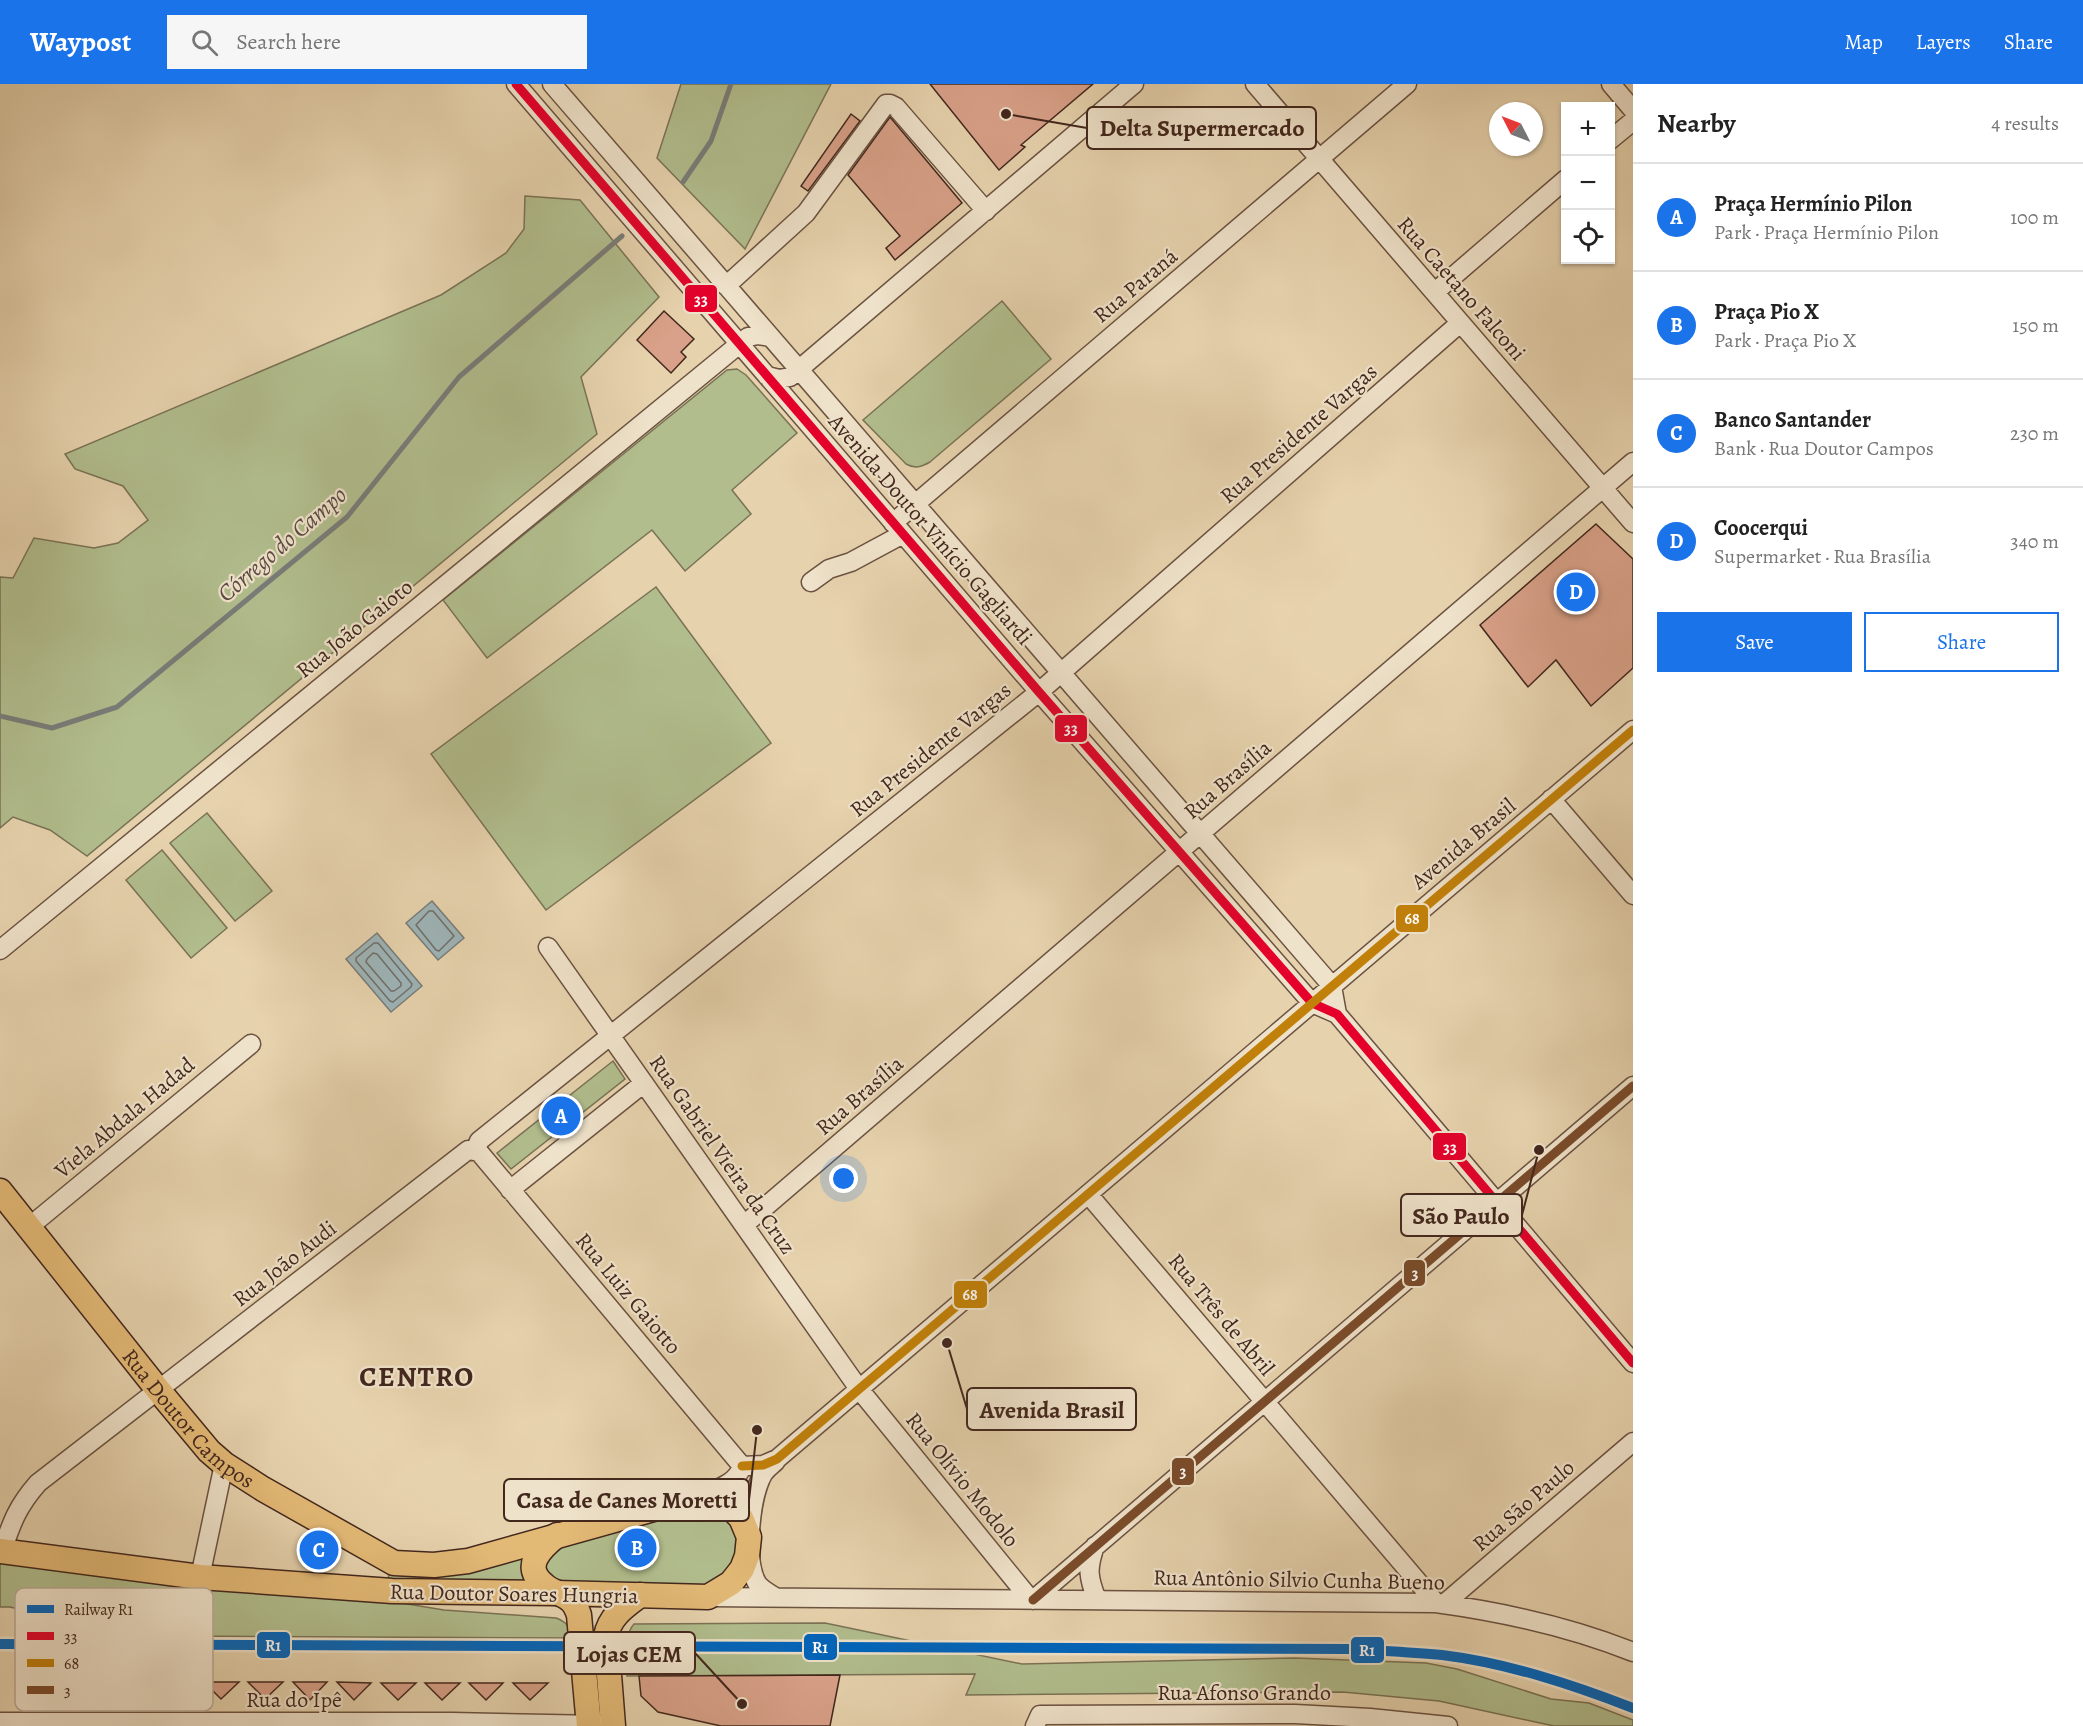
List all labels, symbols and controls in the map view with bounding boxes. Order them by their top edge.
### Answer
search box [167,15,587,69]
text: Waypost [30,23,131,61]
icon: search [188,26,221,59]
text: Search here [236,27,341,57]
text: Map [1844,28,1883,56]
text: Layers [1916,28,1971,56]
text: Share [2004,28,2053,56]
north arrow [1489,102,1543,156]
map controls [1561,102,1615,264]
button: + [1561,102,1615,156]
text: Nearby [1657,106,1736,141]
callout: Delta Supermercado [1087,107,1316,149]
text: 4 results [1991,110,2059,137]
text: Delta Supermercado [1099,112,1305,144]
button: − [1561,156,1615,210]
text: Praça Hermínio Pilon [1714,189,1912,219]
text: A [1670,204,1683,231]
text: 100 m [2010,204,2059,231]
street label: Rua Caetano Falconi [1390,210,1532,367]
button: locate [1561,210,1615,264]
text: Park · Praça Hermínio Pilon [1714,219,1939,246]
street label: Rua Paraná [1087,241,1185,330]
line badge: 33 [684,284,718,313]
text: 33 [694,289,708,311]
text: Praça Pio X [1714,297,1819,327]
text: B [1670,312,1683,339]
text: 150 m [2012,312,2059,339]
text: Park · Praça Pio X [1714,327,1856,354]
street label: Rua Presidente Vargas [1213,357,1384,511]
text: Banco Santander [1714,405,1871,435]
street label: Avenida Doutor Vinício Gagliardi [821,407,1039,652]
text: C [1670,420,1683,447]
text: 230 m [2010,420,2059,447]
text: Bank · Rua Doutor Campos [1714,435,1934,462]
water label: Córrego do Campo [211,479,353,609]
text: Coocerqui [1714,513,1808,543]
text: D [1670,528,1683,555]
text: 340 m [2010,528,2059,555]
text: Supermarket · Rua Brasília [1714,543,1931,570]
pin: D [1556,570,1596,614]
street label: Rua João Gaioto [290,572,419,685]
button: Save [1657,612,1852,672]
button: Share [1864,612,2059,672]
street label: Rua Presidente Vargas [844,675,1018,824]
line badge: 33 [1054,714,1088,743]
text: 33 [1064,718,1078,740]
street label: Rua Brasília [1177,733,1279,826]
street label: Avenida Brasil [1404,791,1522,897]
line badge: 68 [1395,904,1429,933]
text: 68 [1404,908,1420,930]
street label: Rua Gabriel Vieira da Cruz [642,1049,802,1260]
street label: Rua Brasília [809,1049,911,1142]
street label: Viela Abdala Hadad [47,1050,201,1186]
pin: A [542,1094,580,1138]
line badge: 33 [1432,1132,1467,1161]
text: 33 [1443,1137,1457,1159]
your location [829,1164,858,1193]
callout: São Paulo [1401,1194,1522,1236]
text: São Paulo [1412,1200,1510,1232]
street label: Rua João Audi [226,1214,343,1314]
street label: Rua Luiz Gaiotto [568,1226,688,1361]
street label: Rua Três de Abril [1161,1247,1281,1382]
line badge: 3 [1403,1259,1426,1287]
text: 3 [1412,1263,1419,1285]
line badge: 68 [953,1280,988,1309]
text: 68 [962,1284,978,1306]
street label: Rua Doutor Campos [115,1343,260,1496]
district label: CENTRO [359,1358,475,1396]
callout: Avenida Brasil [967,1388,1136,1430]
text: Avenida Brasil [979,1394,1125,1426]
street label: Rua Olívio Modolo [898,1406,1026,1553]
street label: Rua São Paulo [1466,1453,1581,1558]
line badge: 3 [1171,1457,1195,1486]
text: 3 [1180,1461,1187,1483]
callout: Casa de Canes Moretti [504,1479,749,1521]
text: Casa de Canes Moretti [517,1484,737,1516]
pin: B [618,1526,656,1570]
pin: C [300,1528,338,1572]
street label: Rua Antônio Silvio Cunha Bueno [1153,1562,1445,1598]
street label: Rua Doutor Soares Hungria [389,1577,639,1611]
legend [15,1588,213,1711]
text: Railway R1 [64,1599,134,1621]
text: 33 [64,1626,77,1648]
line badge: R1 [256,1631,291,1659]
callout: Lojas CEM [564,1632,695,1674]
line badge: R1 [803,1633,838,1661]
text: R1 [265,1635,281,1657]
line badge: R1 [1350,1636,1385,1664]
text: R1 [812,1637,828,1659]
text: Lojas CEM [576,1638,682,1670]
text: R1 [1359,1640,1375,1662]
text: 68 [64,1653,79,1675]
street label: Rua Afonso Grando [1157,1678,1331,1708]
text: 3 [64,1680,71,1702]
street label: Rua do Ipê [246,1685,342,1715]

